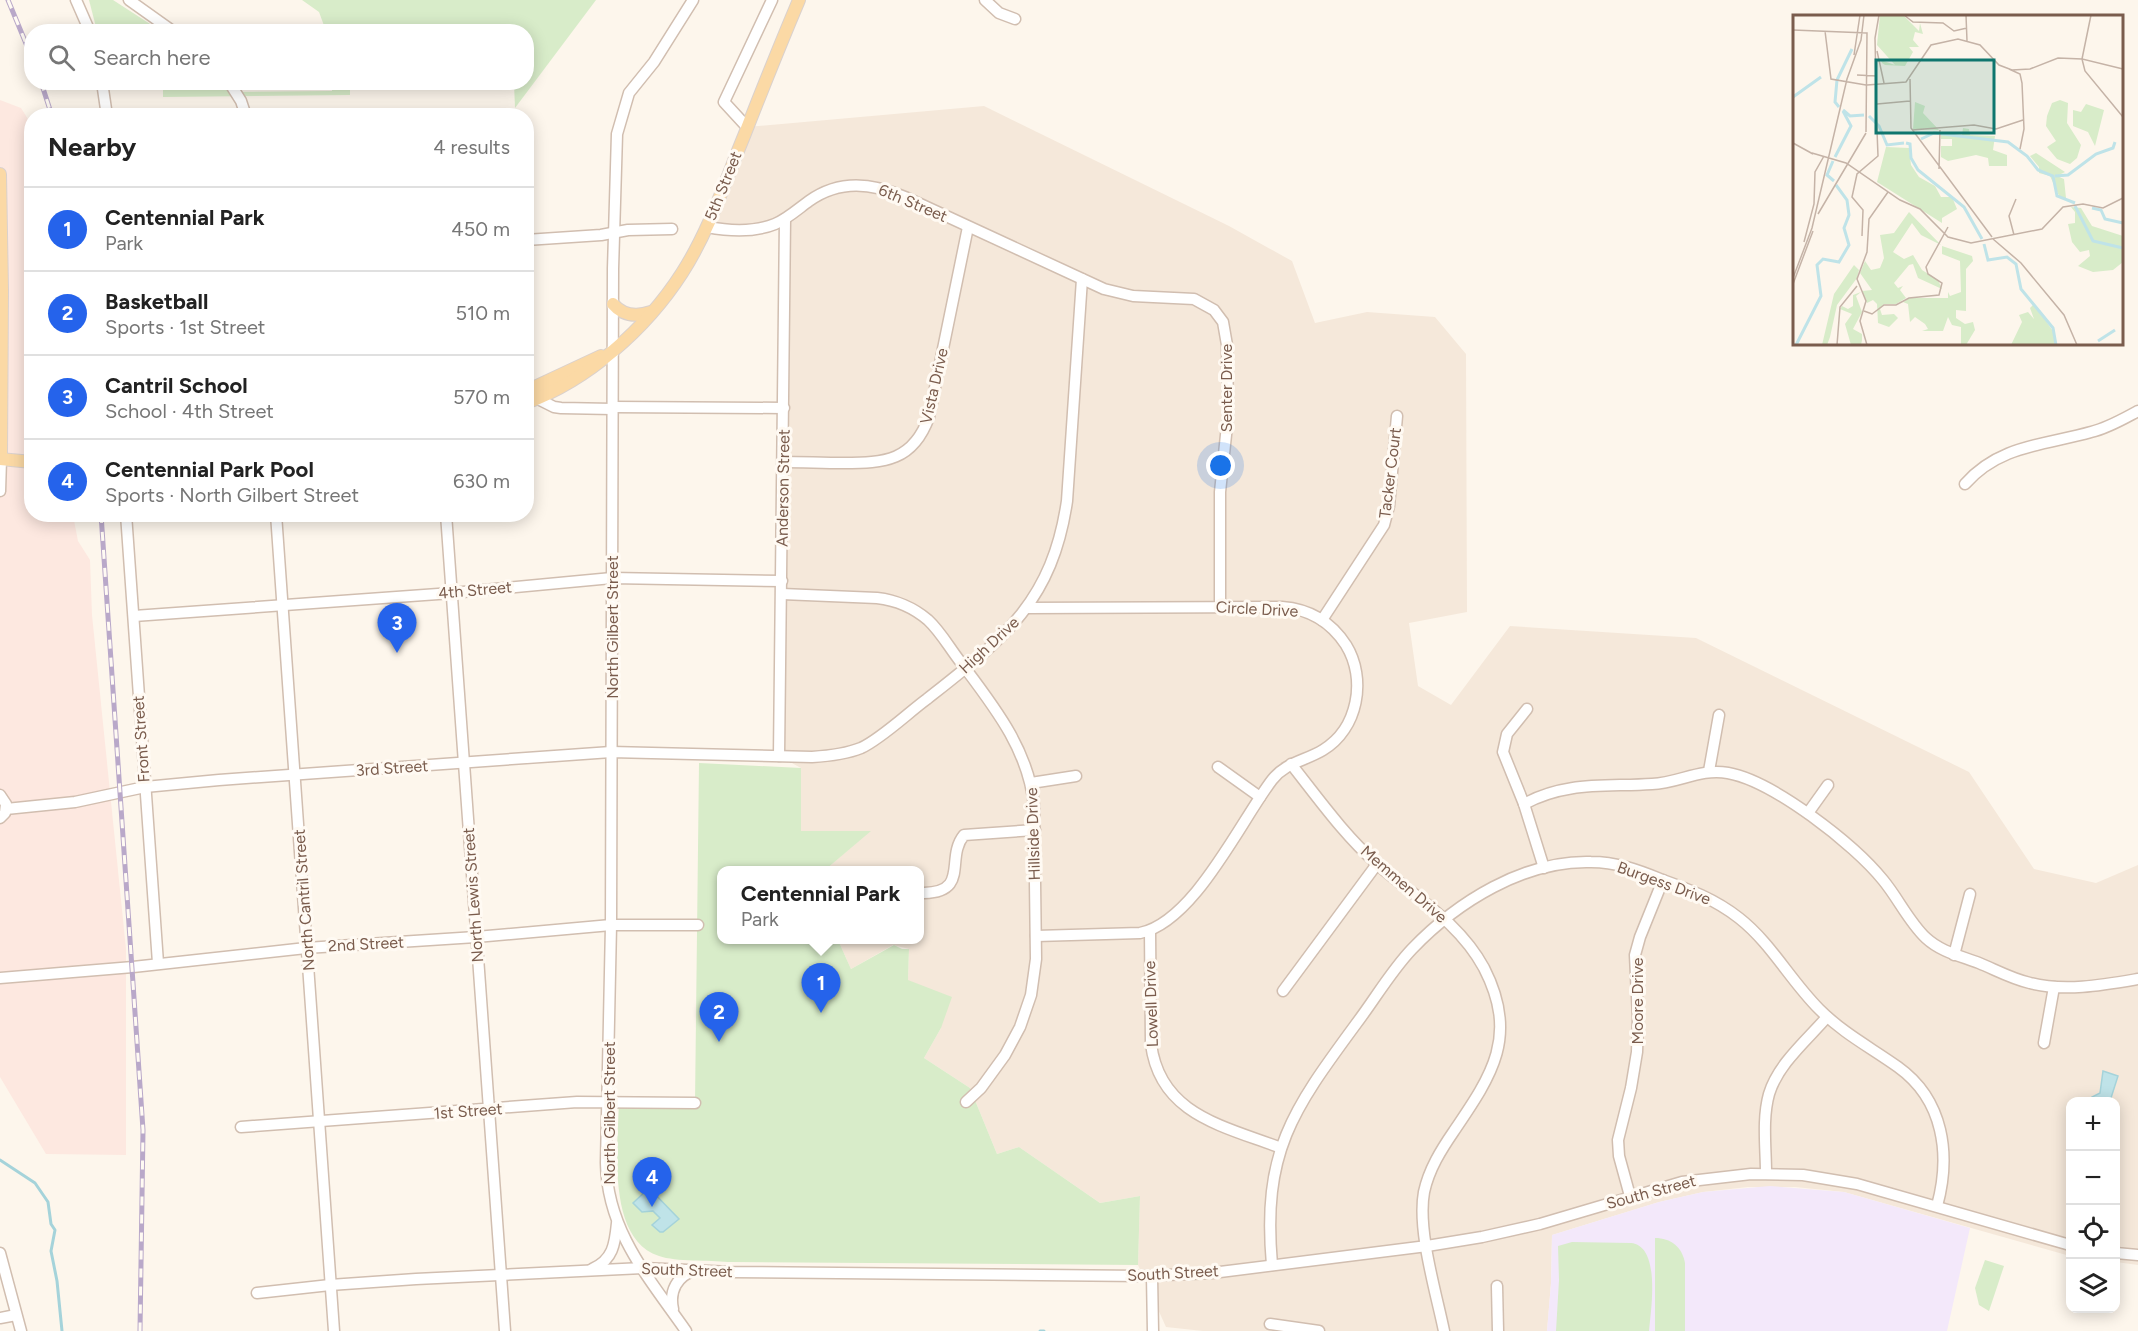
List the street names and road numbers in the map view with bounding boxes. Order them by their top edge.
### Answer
street label: 5th Street [701,149,745,223]
street label: 6th Street [876,180,950,226]
street label: Senter Drive [1217,343,1236,432]
street label: Vista Drive [916,346,952,426]
street label: Tacker Court [1375,426,1405,520]
street label: Anderson Street [772,429,794,547]
street label: North Gilbert Street [603,555,622,699]
street label: 4th Street [437,577,513,603]
street label: Circle Drive [1215,597,1299,621]
street label: High Drive [955,612,1023,678]
street label: Front Street [128,695,154,783]
street label: 3rd Street [355,756,429,780]
street label: Hillside Drive [1022,787,1044,881]
street label: North Lewis Street [459,827,487,963]
street label: North Cantril Street [290,828,318,972]
street label: Memmen Drive [1357,841,1451,927]
street label: Burgess Drive [1615,857,1714,909]
street label: 2nd Street [328,933,404,955]
street label: Moore Drive [1628,957,1647,1045]
street label: Lowell Drive [1140,960,1162,1048]
street label: North Gilbert Street [600,1041,619,1185]
street label: 1st Street [433,1099,503,1123]
street label: South Street [1604,1171,1698,1213]
street label: South Street [641,1259,733,1281]
street label: South Street [1127,1261,1219,1285]

